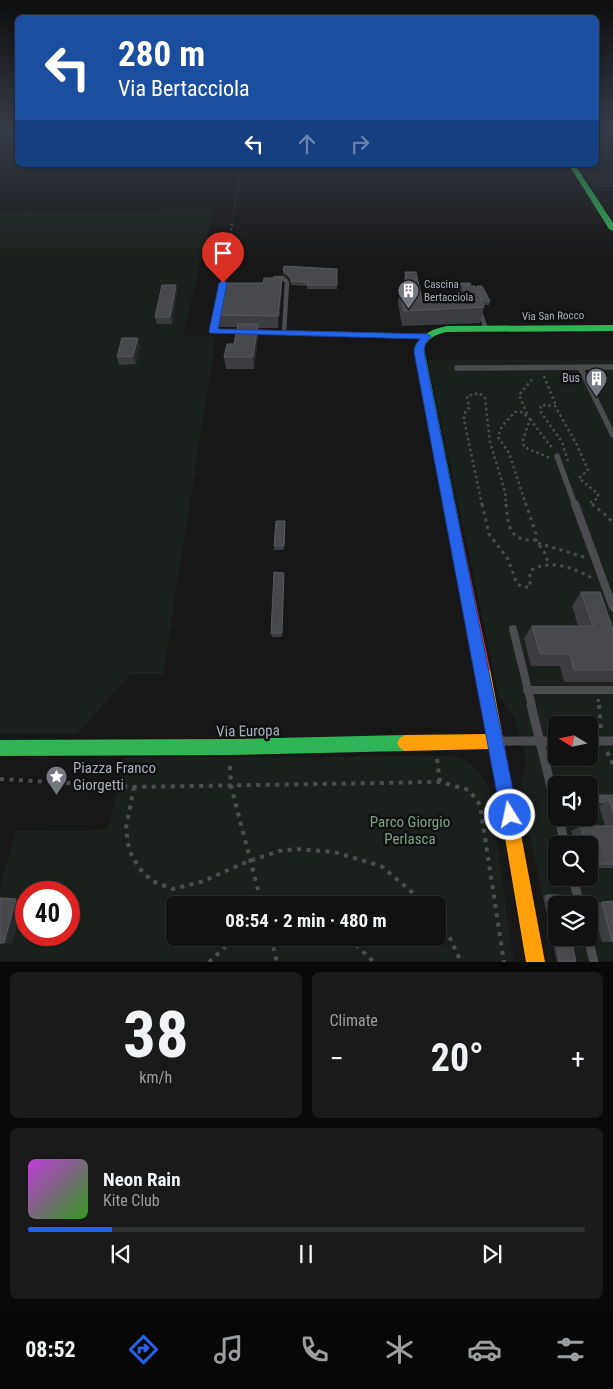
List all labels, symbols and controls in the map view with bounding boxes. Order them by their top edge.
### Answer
text: 280 m [118,34,205,75]
icon: left [35,35,100,100]
text: Via Bertacciola [118,76,250,101]
icon: left [240,130,268,158]
icon: ahead [293,130,321,158]
icon: right [346,130,374,158]
pin [202,232,244,283]
icon: arrive [209,239,237,267]
building icon: Cascina Bertacciola [396,278,420,309]
place label: Cascina Bertacciola [424,278,473,304]
street label: Via San Rocco [522,309,585,323]
building icon: Bus [584,366,608,397]
place label: Bus [562,371,580,385]
north arrow [548,716,598,766]
map controls [548,716,598,946]
street label: Via Europa [216,721,280,741]
place label: Piazza Franco Giorgetti [73,759,156,794]
place icon: Piazza Franco Giorgetti [45,765,69,796]
button: sound [548,776,598,826]
position arrow [483,788,535,840]
park label: Parco Giorgio Perlasca [370,813,450,848]
button: search [548,836,598,886]
speed limit sign: 40 [15,881,80,946]
button: layers [548,896,598,946]
text: 08:54 · 2 min · 480 m [225,909,387,932]
text: 38 [123,997,189,1073]
text: Climate [330,1011,378,1030]
text: 20° [431,1036,484,1080]
text: − [330,1042,344,1075]
text: + [571,1042,585,1075]
text: km/h [139,1068,172,1087]
text: Neon Rain [103,1168,181,1191]
text: Kite Club [103,1191,160,1210]
icon: previous [107,1240,135,1268]
icon: pause [292,1240,320,1268]
icon: next [478,1240,506,1268]
icon: directions [126,1332,161,1367]
icon: music [211,1332,246,1367]
icon: phone [297,1332,332,1367]
icon: climate [382,1332,417,1367]
icon: car [467,1332,502,1367]
icon: filters [553,1332,588,1367]
text: 08:52 [25,1337,76,1362]

